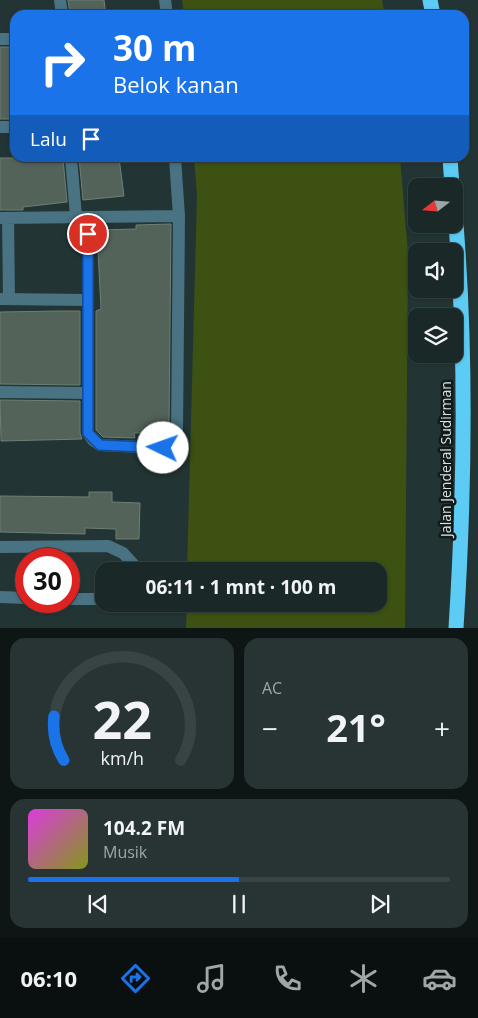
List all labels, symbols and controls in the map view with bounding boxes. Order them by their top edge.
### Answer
text: 30 m [113,24,196,71]
icon: right [30,30,95,95]
text: Belok kanan [113,69,239,99]
icon: arrive [77,125,105,153]
text: Lalu [30,126,67,152]
north arrow [408,178,462,232]
map controls [408,178,463,363]
pin [67,213,109,255]
icon: arrive [74,220,102,248]
button: sound [408,243,463,298]
button: layers [408,308,463,363]
street label: Jalan Jenderal Sudirman [436,381,455,539]
position arrow [136,421,188,473]
speed limit sign: 30 [15,548,80,613]
text: 06:11 · 1 mnt · 100 m [146,574,336,600]
text: AC [262,677,282,699]
text: 22 [92,683,152,754]
text: 21° [326,701,386,753]
text: − [262,709,278,747]
text: + [434,709,450,747]
text: km/h [100,746,144,770]
text: 104.2 FM [103,815,185,841]
text: Musik [103,841,147,863]
icon: previous [84,890,112,918]
icon: pause [225,890,253,918]
icon: next [366,890,394,918]
icon: directions [118,961,153,996]
icon: music [194,961,229,996]
icon: phone [270,961,305,996]
icon: climate [346,961,381,996]
icon: car [422,961,457,996]
text: 06:10 [21,963,77,993]

